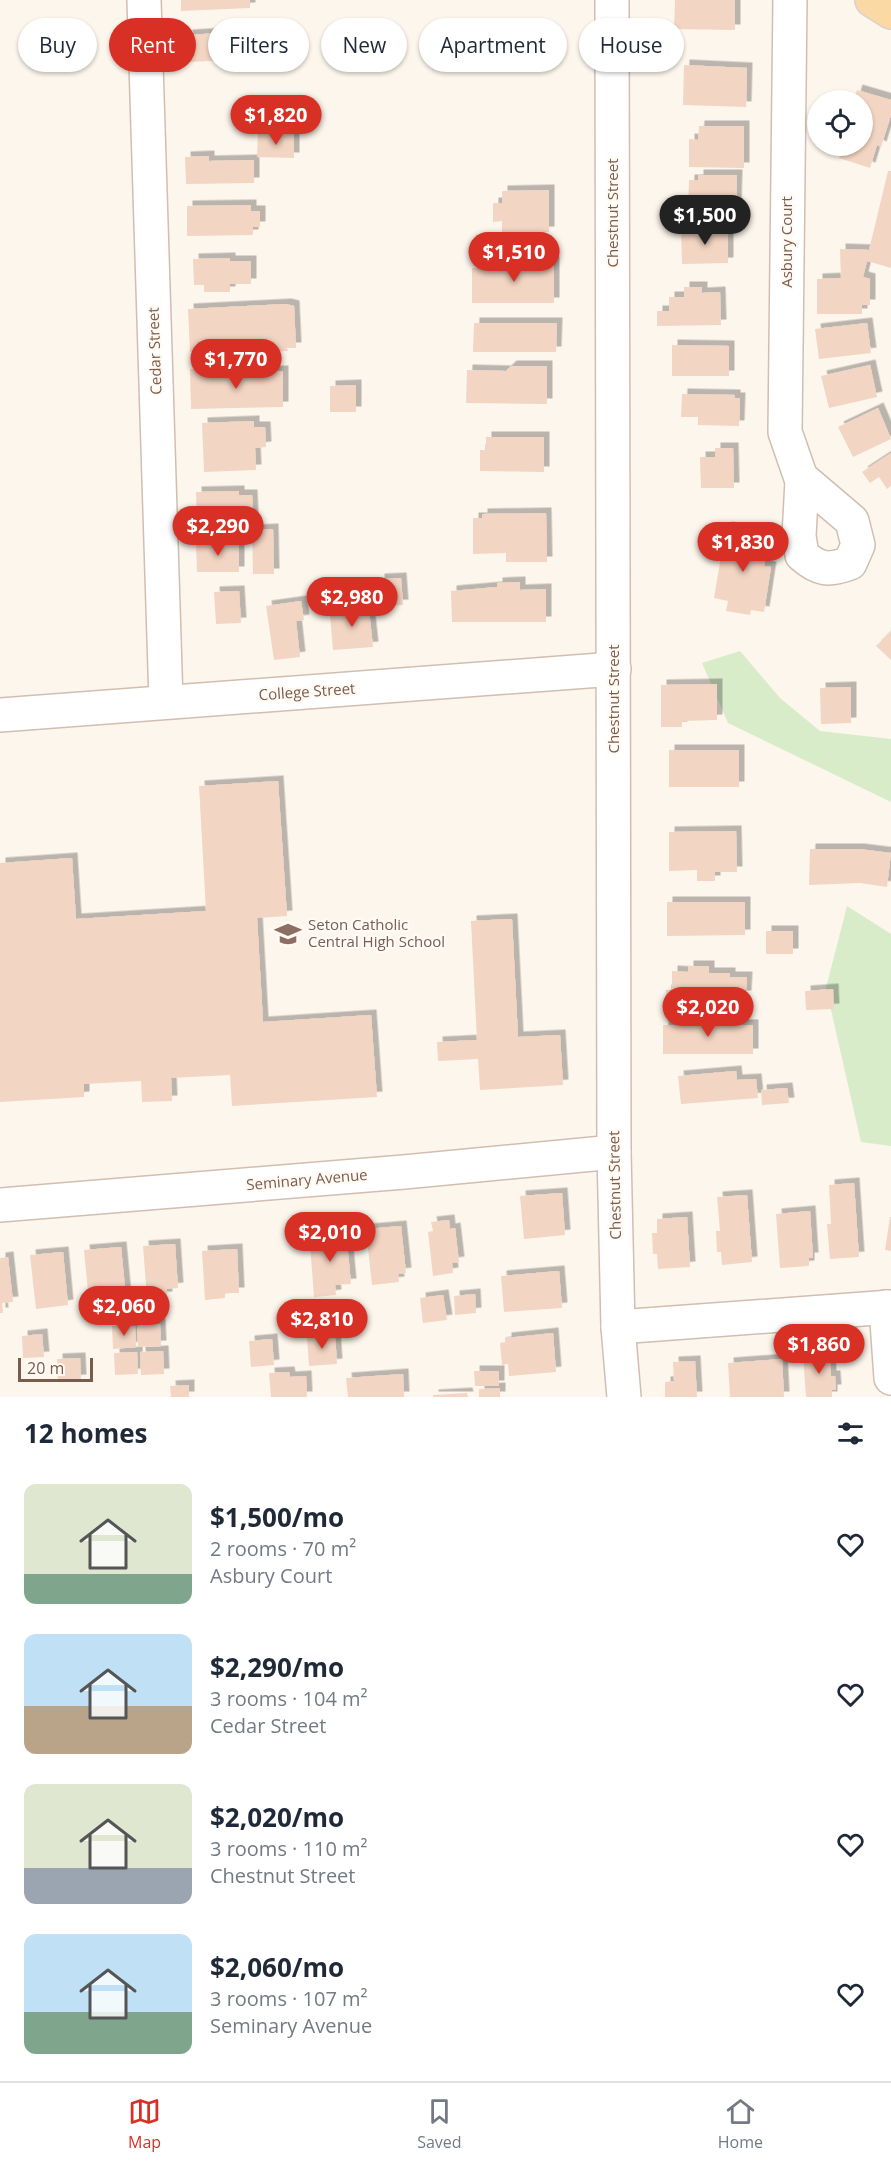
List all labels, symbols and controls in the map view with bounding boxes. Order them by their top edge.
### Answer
chip: Buy [18,18,97,72]
chip: Rent [109,18,196,72]
chip: Filters [208,18,309,72]
chip: New [321,18,407,72]
chip: Apartment [419,18,567,72]
chip: House [579,18,684,72]
map controls [807,90,873,156]
button: locate [807,90,873,156]
pin: $1,820 [227,95,325,146]
text: $1,820 [245,101,307,128]
street label: Chestnut Street [602,158,622,268]
pin: $1,500 [656,195,754,246]
street label: Asbury Court [776,196,796,288]
text: $1,500 [674,201,736,228]
pin: $1,510 [465,232,563,283]
text: $1,510 [483,238,545,265]
street label: Cedar Street [142,307,166,395]
pin: $1,770 [187,339,285,390]
text: $1,770 [205,345,267,372]
pin: $2,290 [169,506,267,557]
text: $2,290 [187,512,249,539]
pin: $1,830 [694,522,792,573]
text: $1,830 [712,528,774,555]
pin: $2,980 [303,577,401,628]
text: $2,980 [321,583,383,610]
street label: Chestnut Street [603,644,623,754]
street label: College Street [258,678,356,704]
place label: Seton Catholic Central High School [308,914,445,951]
school or university icon: Seton Catholic Central High School [273,919,303,949]
pin: $2,020 [659,987,757,1038]
text: $2,020 [677,993,739,1020]
street label: Chestnut Street [603,1130,625,1240]
street label: Seminary Avenue [245,1164,368,1194]
pin: $2,010 [281,1212,379,1263]
text: $2,010 [299,1218,361,1245]
pin: $2,060 [75,1286,173,1337]
text: $2,060 [93,1292,155,1319]
pin: $2,810 [273,1299,371,1350]
text: $2,810 [291,1305,353,1332]
pin: $1,860 [770,1324,868,1375]
text: $1,860 [788,1330,850,1357]
scale bar [18,1355,93,1382]
text: 20 m [27,1357,64,1379]
text: 12 homes [24,1415,148,1451]
icon: filters [834,1417,867,1450]
text: $1,500/mo [210,1499,344,1535]
icon: home [72,1508,144,1580]
icon: heart [834,1528,867,1561]
text: 2 rooms · 70 m² [210,1535,356,1562]
text: Asbury Court [210,1562,332,1589]
text: $2,290/mo [210,1649,344,1685]
icon: home [72,1658,144,1730]
icon: heart [834,1678,867,1711]
text: 3 rooms · 104 m² [210,1685,368,1712]
text: Cedar Street [210,1712,326,1739]
text: $2,020/mo [210,1799,344,1835]
icon: home [72,1808,144,1880]
icon: heart [834,1828,867,1861]
text: 3 rooms · 110 m² [210,1835,368,1862]
text: Chestnut Street [210,1862,355,1889]
text: $2,060/mo [210,1949,344,1985]
icon: home [72,1958,144,2030]
icon: heart [834,1978,867,2011]
text: 3 rooms · 107 m² [210,1985,368,2012]
text: Seminary Avenue [210,2012,372,2039]
tab: Map [128,2095,161,2153]
tab: Saved [417,2095,462,2153]
tab: Home [718,2095,763,2153]

